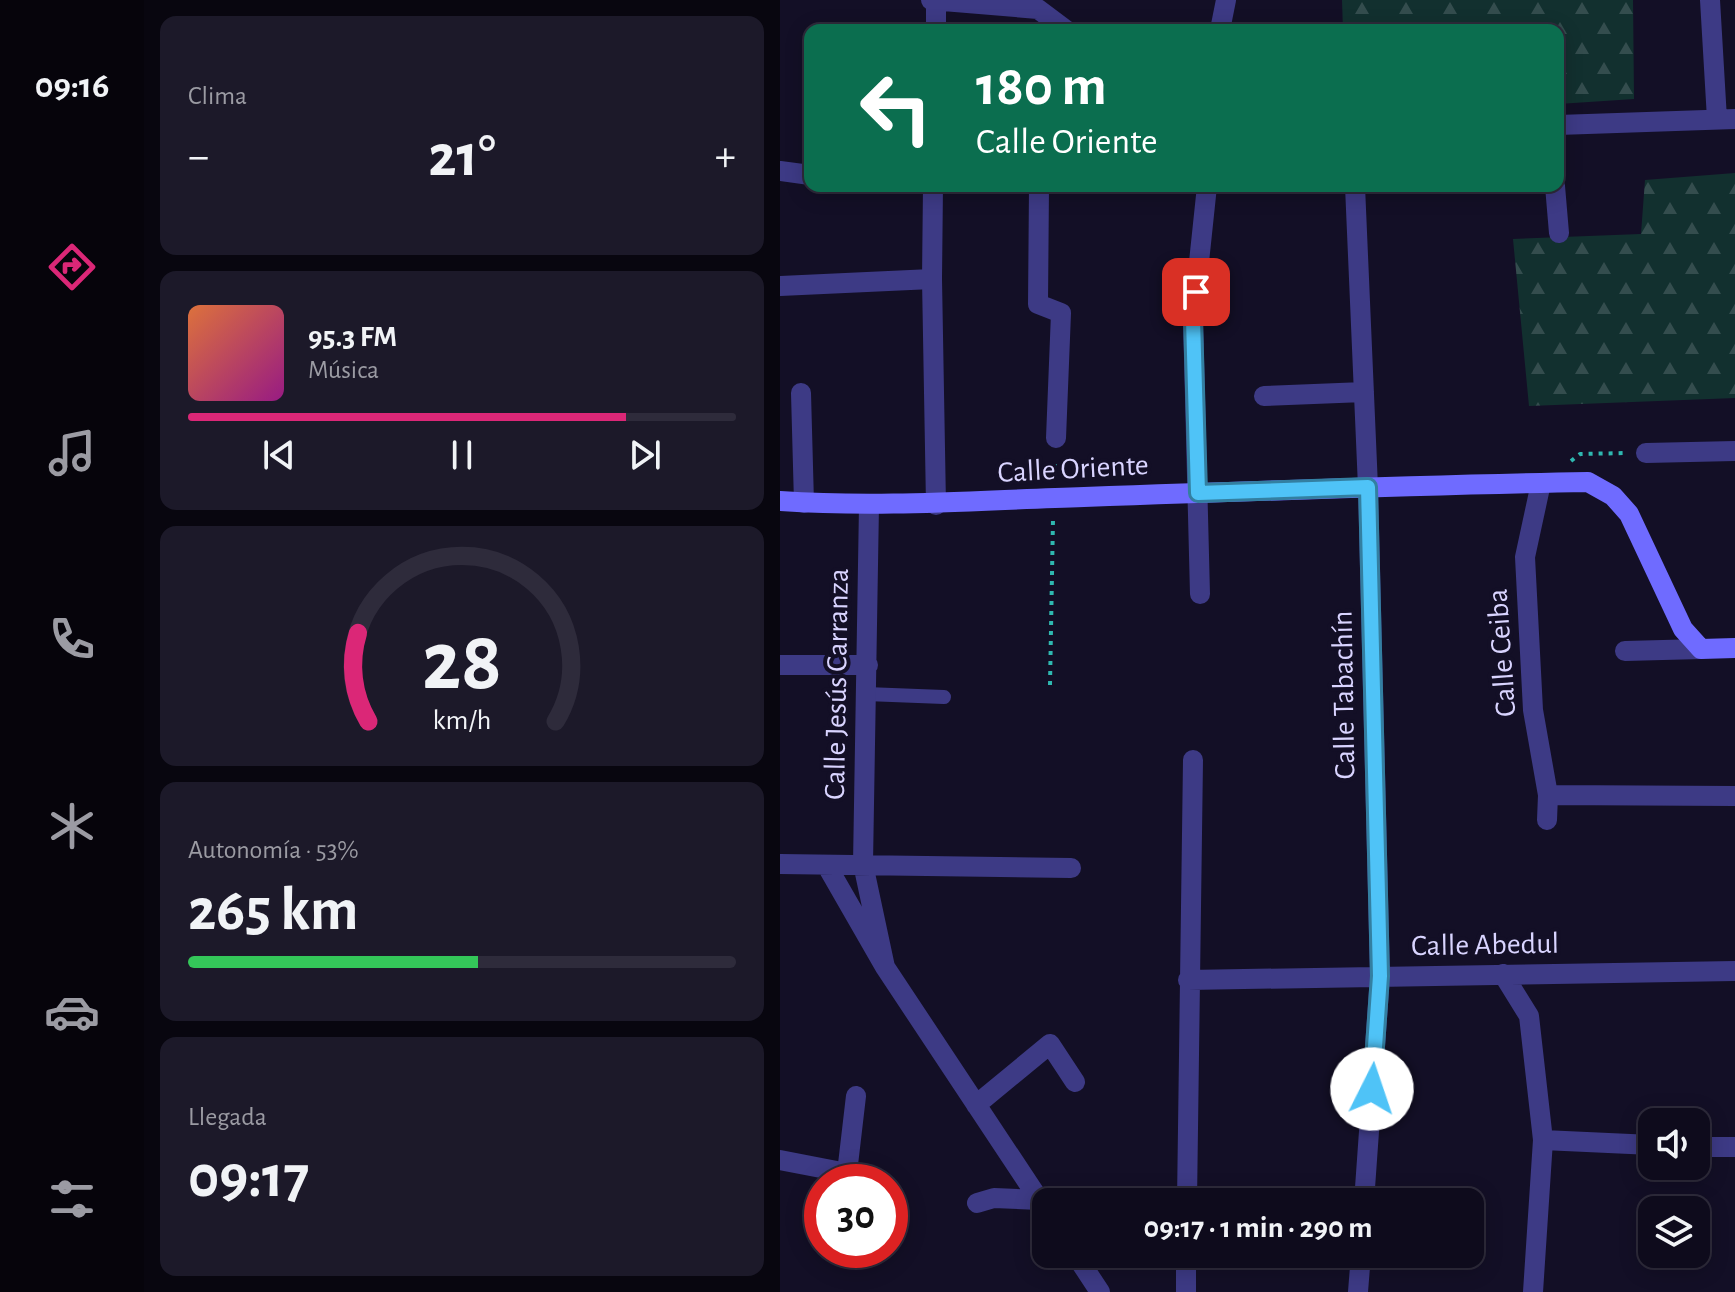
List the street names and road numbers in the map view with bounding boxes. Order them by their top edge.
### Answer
street label: Calle Oriente [997,450,1149,488]
street label: Calle Jesús Carranza [820,568,854,800]
street label: Calle Ceiba [1483,588,1521,718]
street label: Calle Tabachín [1328,610,1360,780]
street label: Calle Abedul [1411,929,1559,961]

